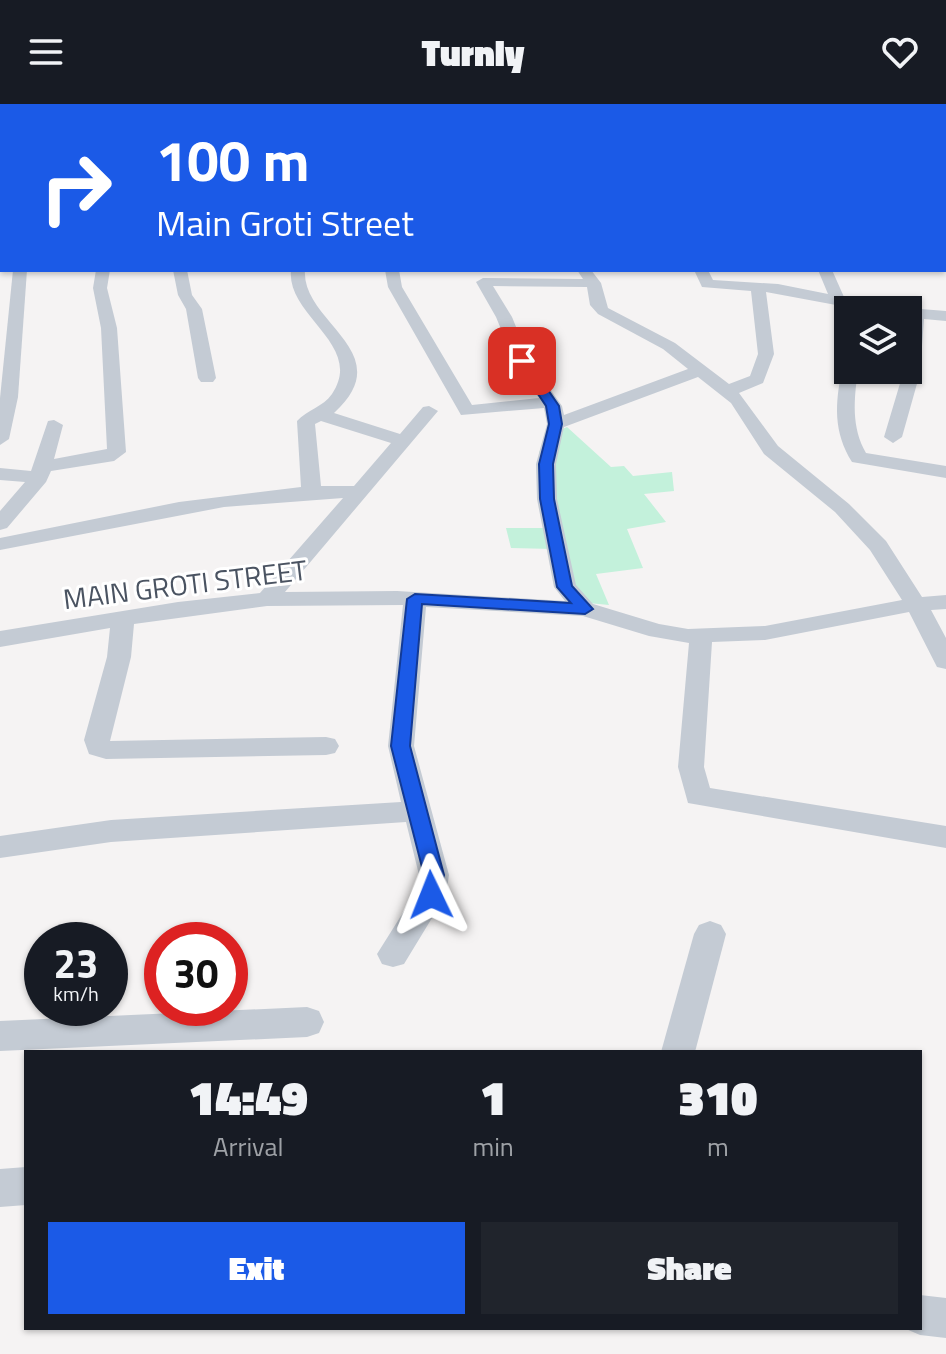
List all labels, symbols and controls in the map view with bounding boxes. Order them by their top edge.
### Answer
text: Turnly [421,25,525,80]
icon: menu [24,30,68,74]
icon: heart [878,30,922,74]
text: 100 m [156,118,309,203]
icon: right [24,136,128,240]
text: Main Groti Street [156,195,414,250]
map controls [834,296,922,384]
button: layers [834,296,922,384]
pin [488,327,556,395]
icon: arrive [500,339,544,383]
street label: MAIN GROTI STREET [61,548,310,620]
position arrow [389,853,473,937]
speed limit sign: 30 [144,922,248,1026]
text: 23 [54,933,98,994]
text: km/h [53,978,99,1009]
text: 14:49 [188,1061,308,1134]
text: 1 [480,1061,506,1134]
text: 310 [678,1061,758,1134]
text: Arrival [213,1127,283,1166]
text: min [472,1127,514,1166]
text: m [707,1127,729,1166]
button: Exit [48,1222,465,1314]
button: Share [481,1222,898,1314]

